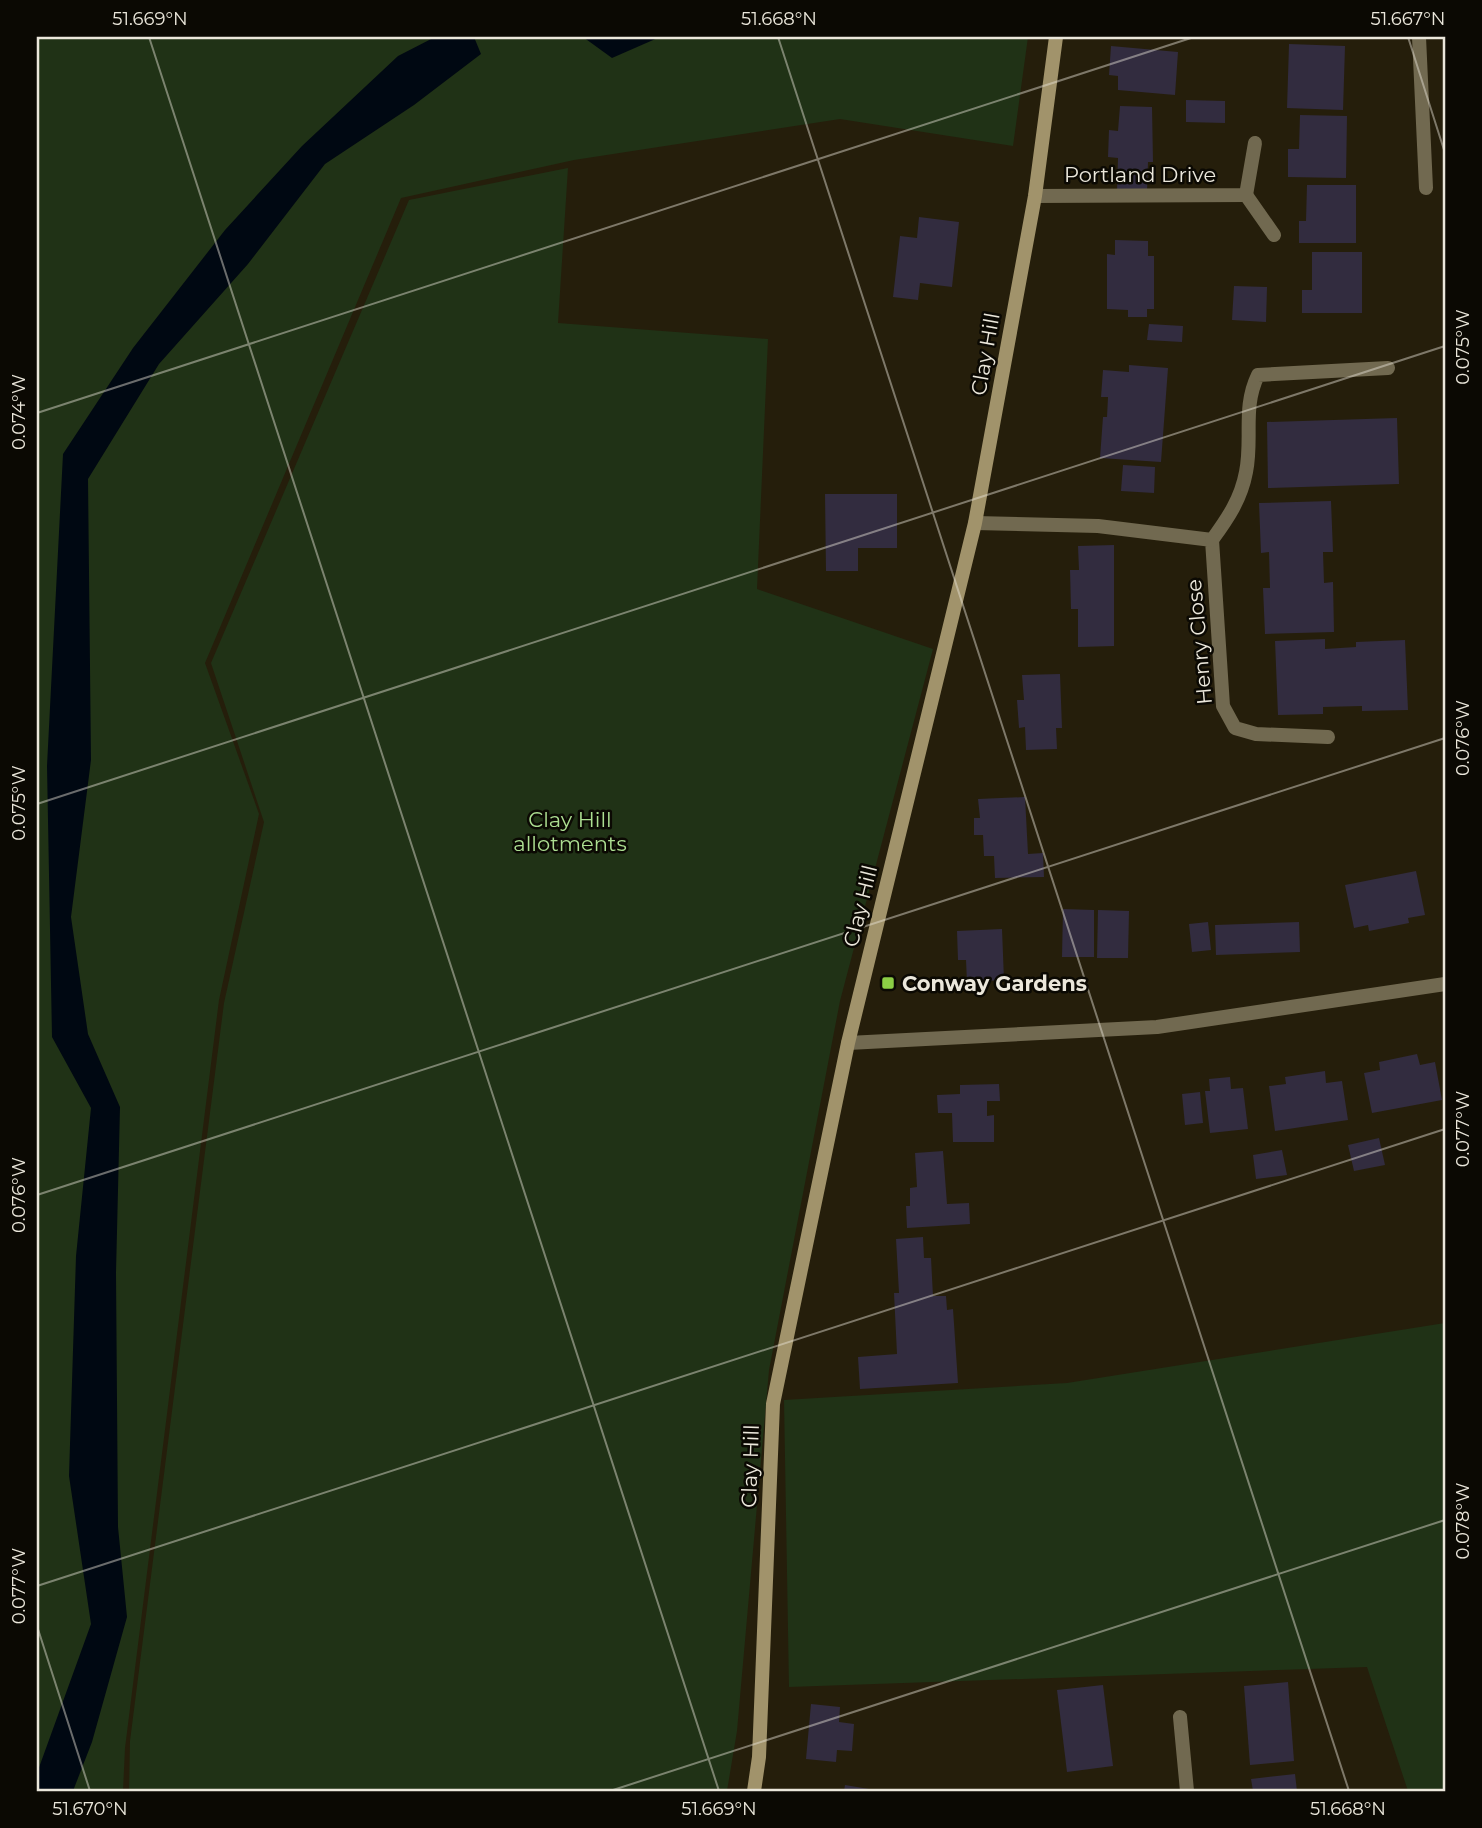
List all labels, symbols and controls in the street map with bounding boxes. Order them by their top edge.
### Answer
text: 51.669°N [112,8,188,30]
text: 51.668°N [741,8,817,30]
text: 51.667°N [1371,8,1445,30]
street label: Portland Drive [1064,162,1216,187]
text: 0.075°W [1452,309,1474,385]
street label: Clay Hill [965,311,1005,397]
text: 0.074°W [8,374,30,450]
street label: Henry Close [1181,578,1217,706]
text: 0.076°W [1452,700,1474,776]
text: 0.075°W [8,765,30,841]
park label: Clay Hill allotments [513,807,627,856]
street label: Clay Hill [838,862,882,950]
place label: Conway Gardens [902,971,1087,996]
marker: Conway Gardens [880,975,896,991]
text: 0.077°W [1452,1091,1474,1167]
text: 0.076°W [8,1157,30,1233]
street label: Clay Hill [736,1424,764,1508]
text: 0.078°W [1452,1483,1474,1559]
text: 0.077°W [8,1548,30,1624]
text: 51.670°N [52,1798,128,1820]
text: 51.669°N [681,1798,757,1820]
text: 51.668°N [1310,1798,1386,1820]

